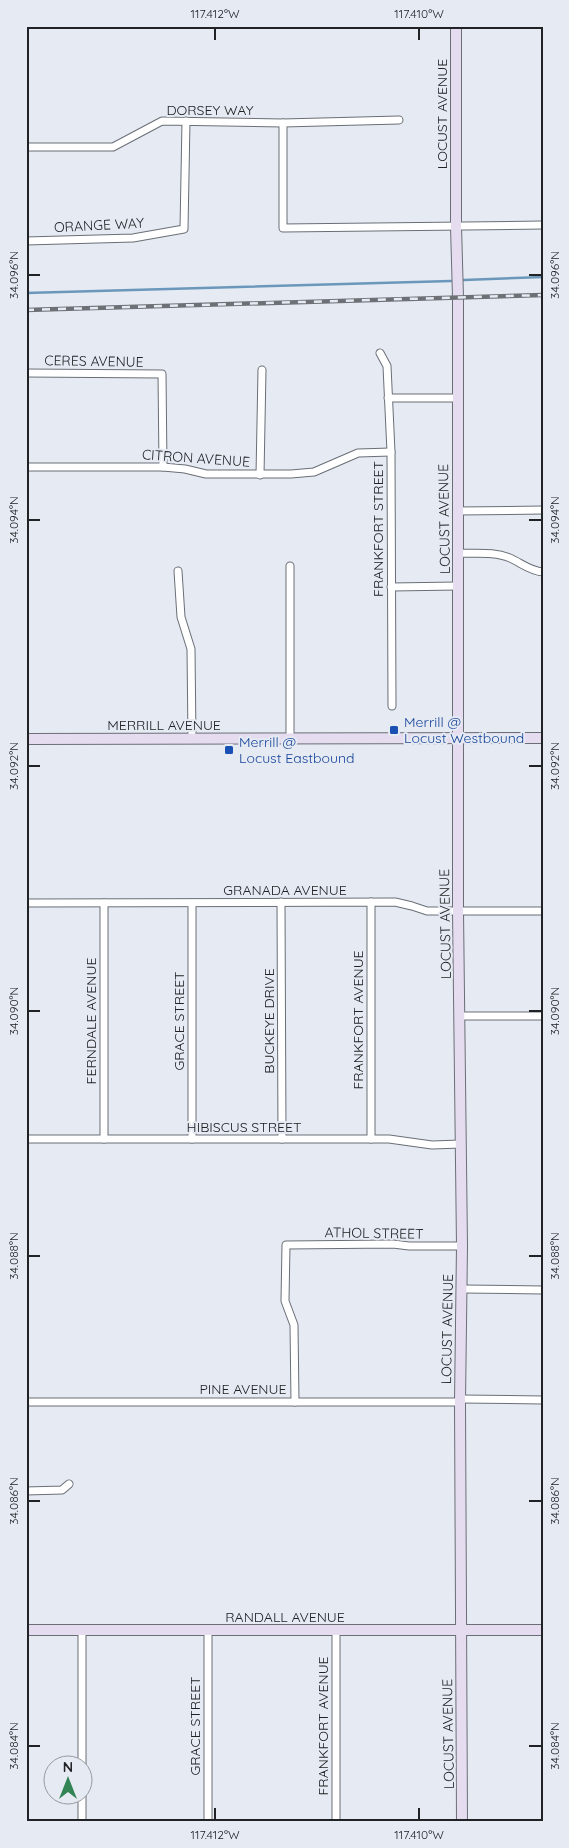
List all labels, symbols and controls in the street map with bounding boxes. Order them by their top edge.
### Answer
text: 117.412°W [191,6,240,21]
text: 117.410°W [394,6,444,21]
street label: LOCUST AVENUE [433,59,451,169]
street label: DORSEY WAY [166,101,254,119]
street label: ORANGE WAY [53,214,145,236]
text: 34.096°N [6,251,21,299]
text: 34.096°N [547,251,562,299]
street label: CERES AVENUE [44,351,144,371]
street label: CITRON AVENUE [141,445,251,471]
street label: FRANKFORT STREET [369,461,387,597]
street label: LOCUST AVENUE [434,464,454,574]
text: 34.094°N [6,496,21,544]
text: 34.094°N [547,496,562,544]
place label: Merrill @ Locust Westbound [404,713,524,747]
street label: MERRILL AVENUE [107,716,221,734]
marker: Merrill @ Locust Westbound [388,724,400,736]
place label: Merrill @ Locust Eastbound [239,733,355,767]
text: 34.092°N [6,742,21,790]
text: 34.092°N [547,742,562,790]
marker: Merrill @ Locust Eastbound [223,744,235,756]
street label: LOCUST AVENUE [435,869,455,979]
street label: GRANADA AVENUE [223,881,347,899]
street label: FRANKFORT AVENUE [349,950,367,1090]
street label: FERNDALE AVENUE [82,958,100,1084]
street label: BUCKEYE DRIVE [260,968,278,1074]
street label: GRACE STREET [170,971,188,1071]
text: 34.090°N [6,987,21,1035]
text: 34.090°N [547,987,562,1035]
street label: HIBISCUS STREET [187,1118,301,1136]
street label: ATHOL STREET [324,1223,424,1243]
text: 34.088°N [6,1232,21,1280]
text: 34.088°N [547,1232,562,1280]
street label: LOCUST AVENUE [437,1274,457,1384]
street label: PINE AVENUE [200,1380,287,1398]
text: 34.086°N [6,1477,21,1525]
text: 34.086°N [547,1477,562,1525]
street label: RANDALL AVENUE [225,1608,345,1626]
street label: FRANKFORT AVENUE [314,1656,332,1796]
street label: GRACE STREET [186,1676,204,1776]
street label: LOCUST AVENUE [438,1679,458,1789]
text: 34.084°N [6,1722,21,1770]
text: 34.084°N [547,1722,562,1770]
north arrow [42,1756,92,1806]
text: N [63,1758,73,1776]
text: 117.412°W [191,1827,240,1842]
text: 117.410°W [394,1827,444,1842]

